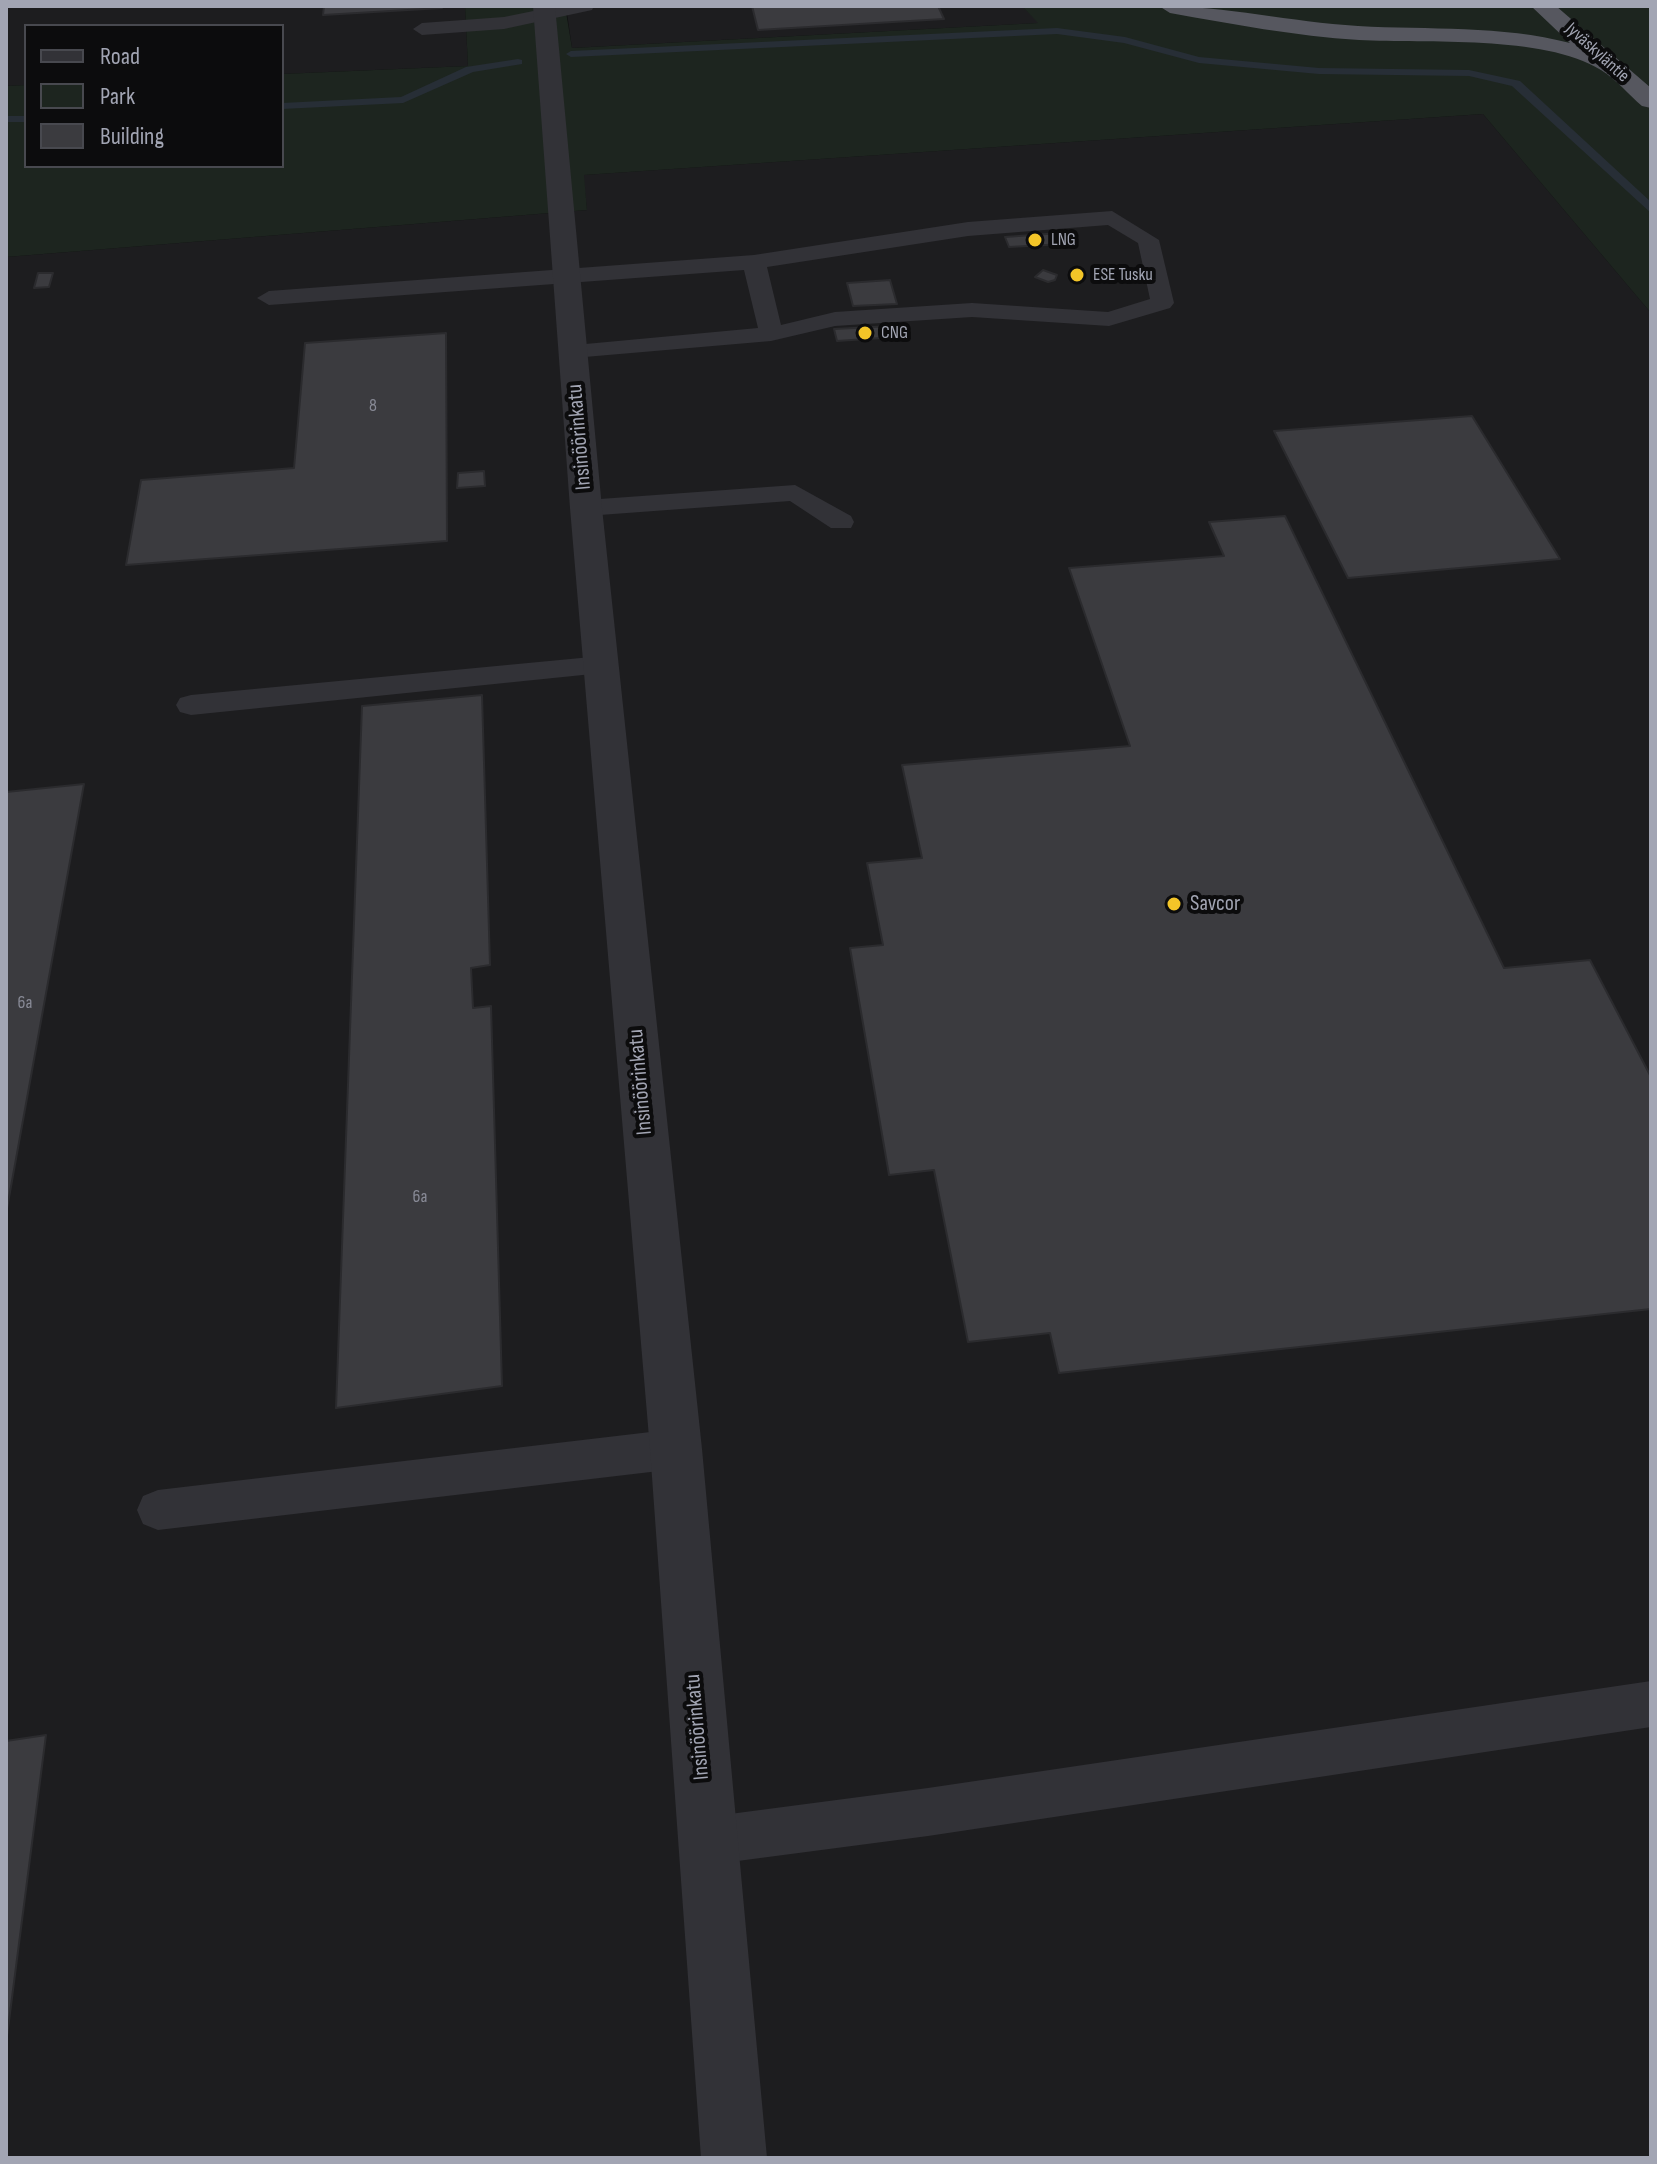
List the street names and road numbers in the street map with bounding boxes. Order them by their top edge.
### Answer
street label: Jyväskyläntie [1561,19,1633,87]
street label: Insinöörinkatu [562,383,598,491]
street label: Insinöörinkatu [623,1028,659,1136]
street label: Insinöörinkatu [680,1673,716,1781]

